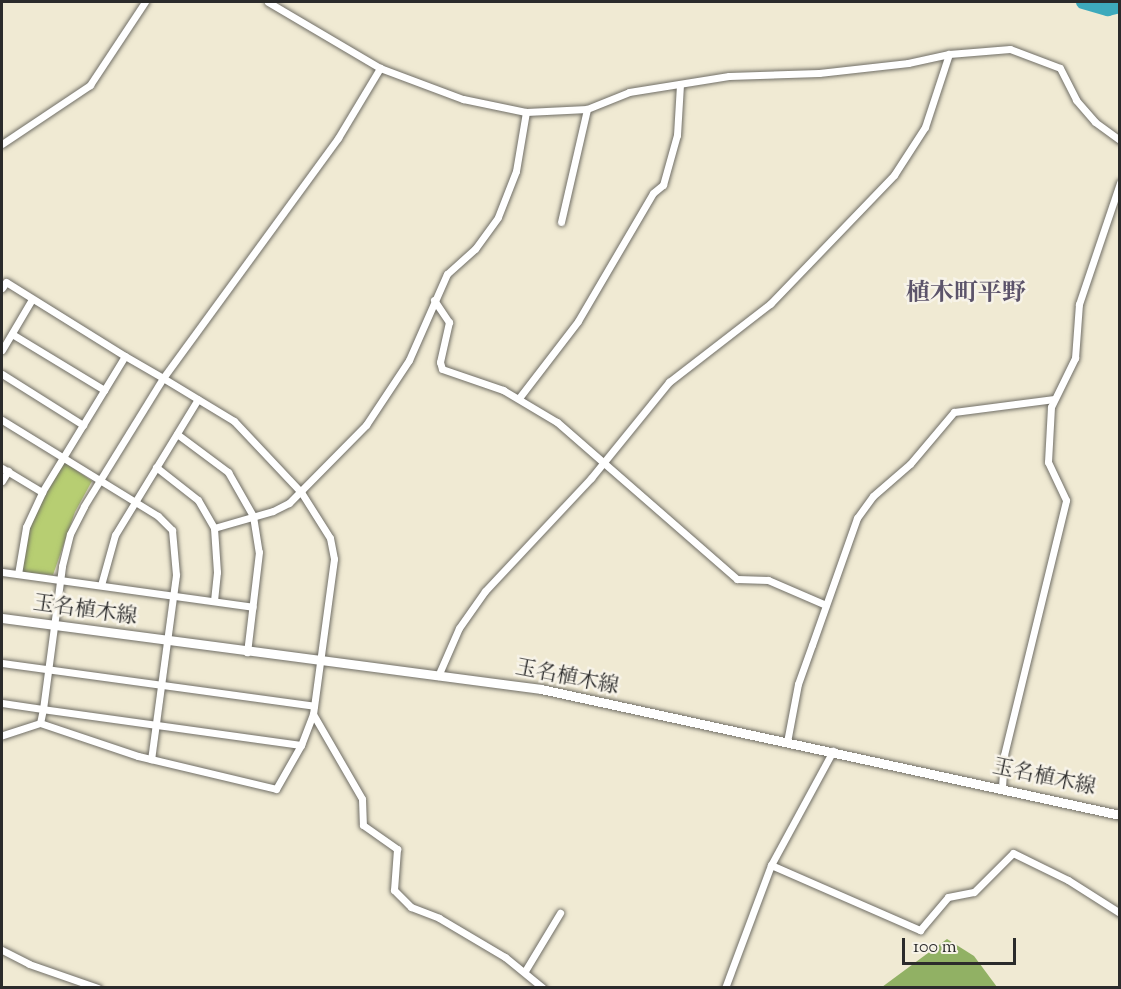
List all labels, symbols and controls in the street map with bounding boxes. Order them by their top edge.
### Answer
district label: 植木町平野 [906,281,1026,309]
street label: 玉名植木線 [31,591,139,631]
street label: 玉名植木線 [513,656,621,700]
street label: 玉名植木線 [990,755,1098,801]
scale bar [905,926,1019,964]
text: 100 m [913,935,957,961]

